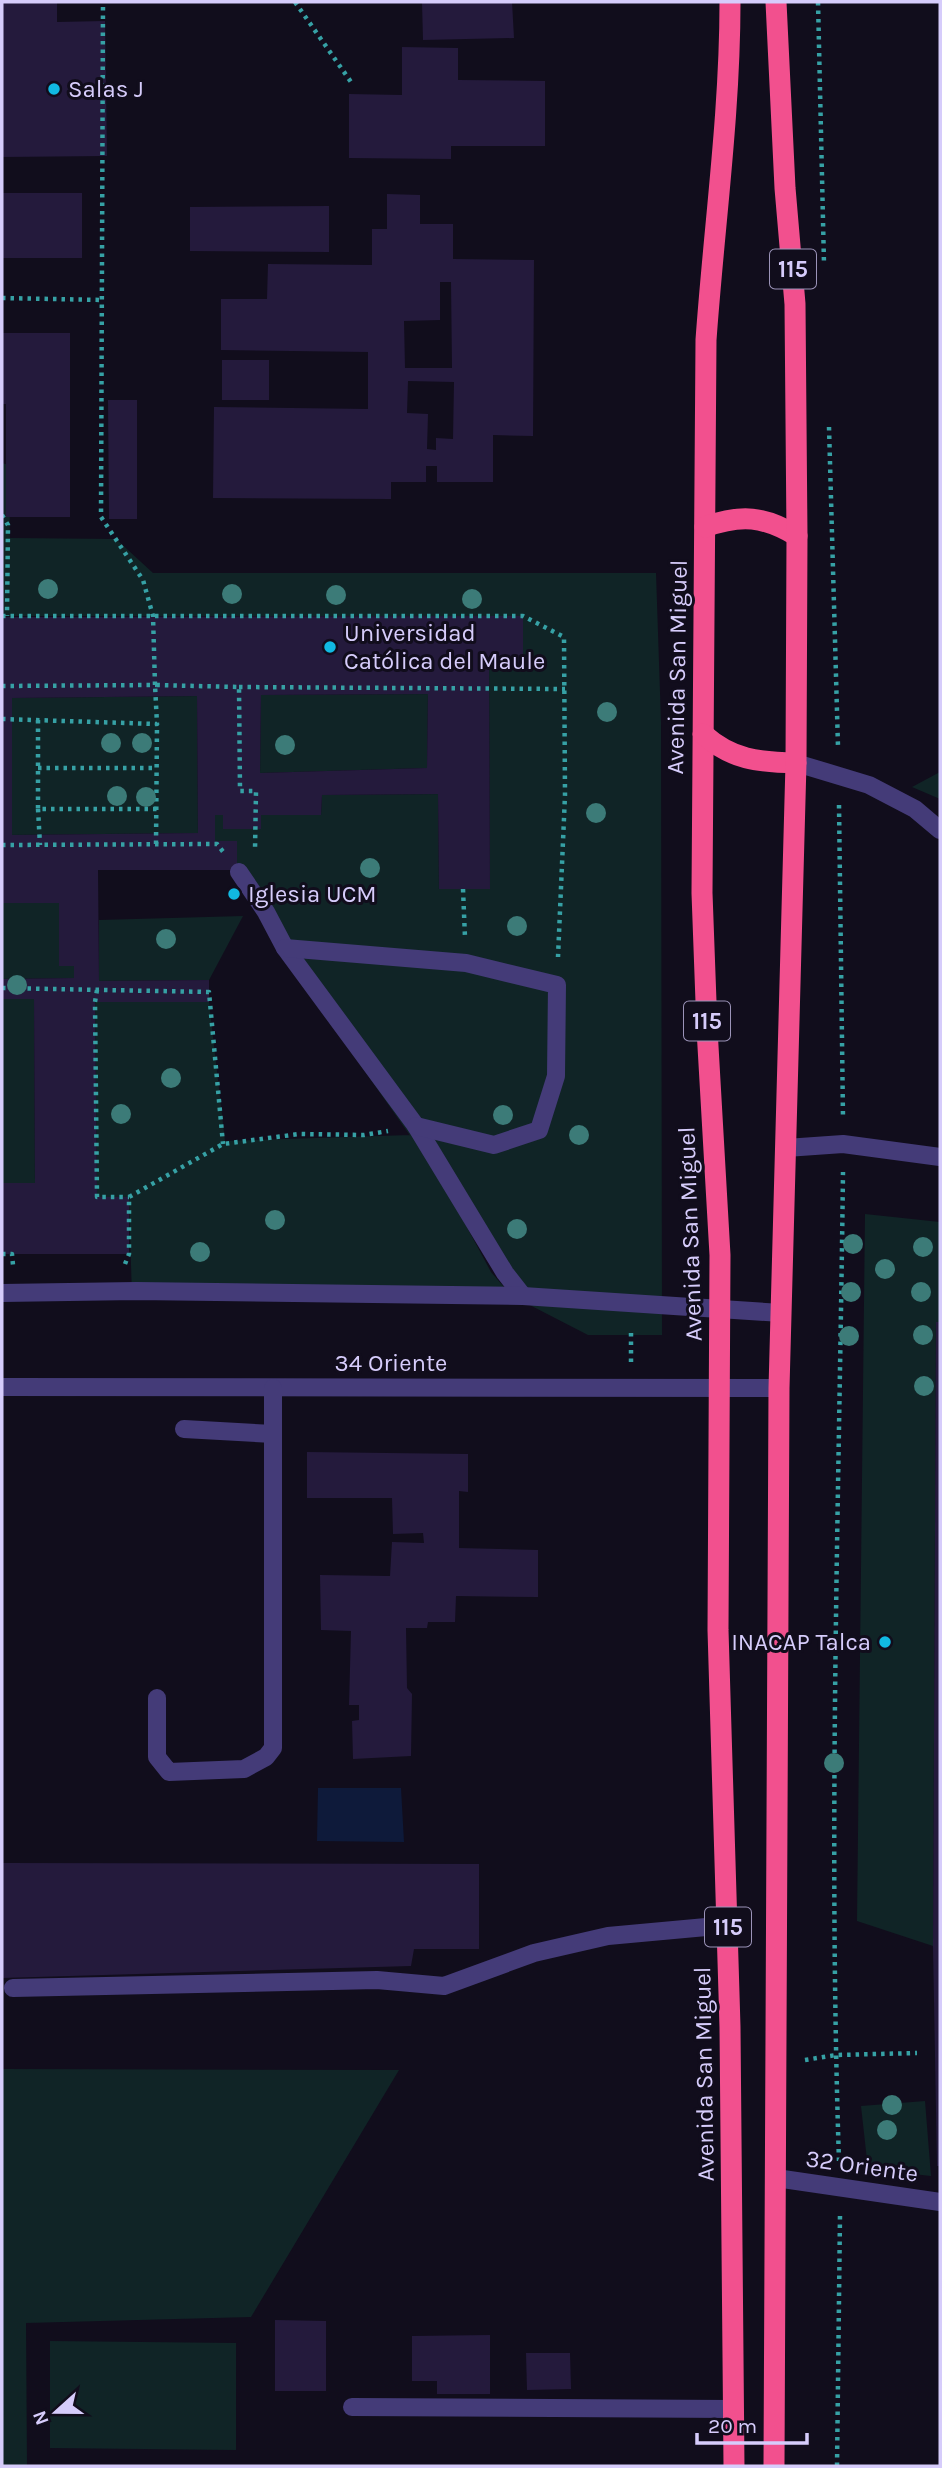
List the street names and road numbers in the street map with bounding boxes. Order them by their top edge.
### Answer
road number: 115 [770,250,816,288]
street label: Avenida San Miguel [661,559,693,775]
road number: 115 [684,1002,730,1040]
street label: Avenida San Miguel [672,1126,708,1342]
street label: 34 Oriente [335,1349,447,1377]
road number: 115 [705,1908,751,1946]
street label: Avenida San Miguel [688,1966,720,2182]
street label: 32 Oriente [804,2144,920,2188]

